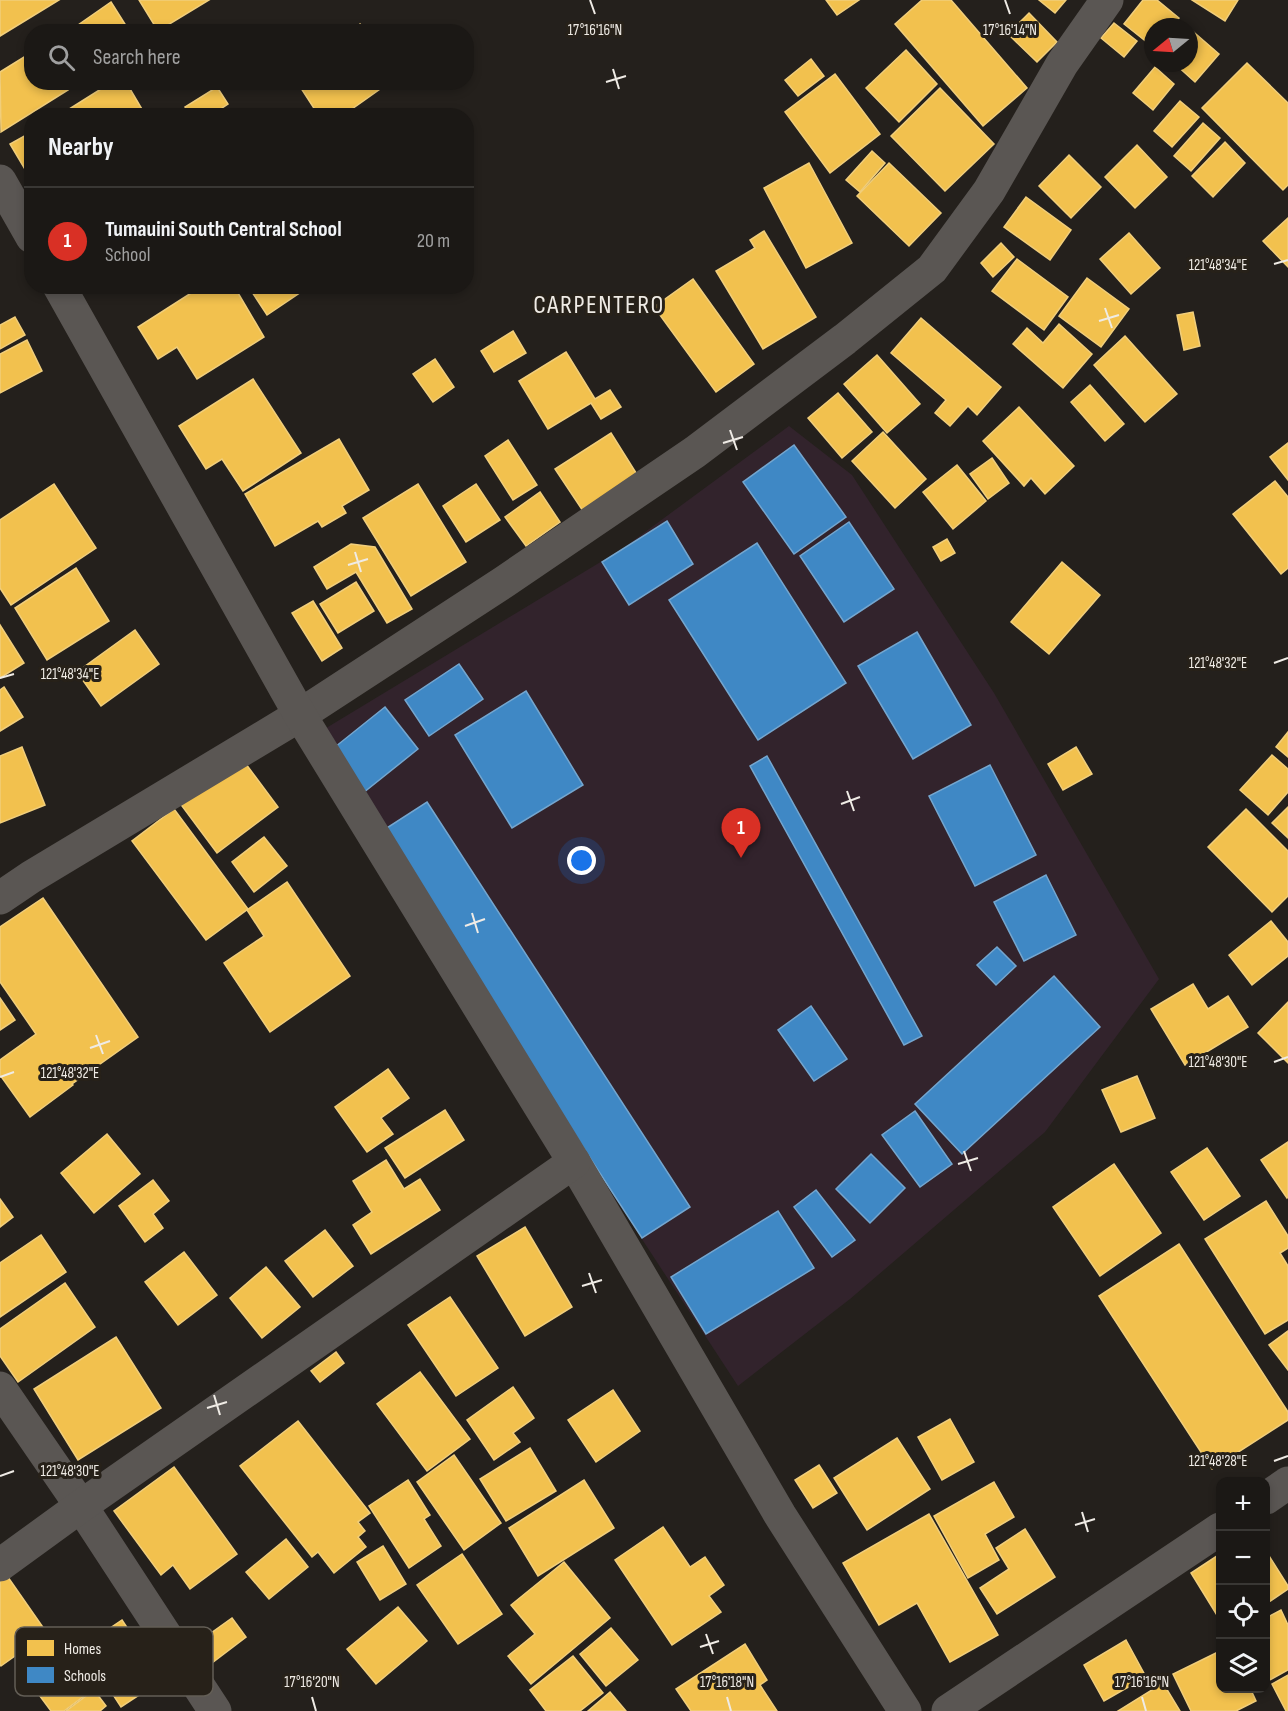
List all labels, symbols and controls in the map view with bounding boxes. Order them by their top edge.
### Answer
north arrow [1144,18,1198,72]
text: 17°16'16"N [568,21,622,40]
text: 17°16'14"N [983,21,1037,40]
search box [24,24,474,90]
icon: search [45,41,78,74]
text: Search here [93,44,180,71]
text: Nearby [48,132,114,163]
text: Tumauini South Central School [105,216,342,243]
text: 1 [64,229,71,253]
text: 20 m [417,229,450,253]
text: School [105,243,150,267]
text: 121°48'34"E [1189,256,1247,275]
district label: CARPENTERO [533,290,665,321]
text: 121°48'32"E [1189,654,1247,673]
text: 121°48'34"E [41,665,99,684]
pin: 1 [722,808,760,858]
your location [567,846,596,875]
text: 121°48'30"E [1188,1053,1248,1072]
text: 121°48'32"E [41,1064,99,1083]
text: 121°48'28"E [1189,1452,1247,1471]
text: 121°48'30"E [40,1462,100,1481]
map controls [1216,1477,1270,1693]
button: + [1216,1477,1270,1531]
button: − [1216,1531,1270,1585]
button: locate [1216,1585,1270,1639]
legend [15,1627,213,1696]
button: layers [1216,1639,1270,1693]
text: Homes [64,1640,101,1659]
text: Schools [64,1667,106,1686]
text: 17°16'20"N [284,1673,340,1692]
text: 17°16'18"N [700,1673,754,1692]
text: 17°16'16"N [1115,1673,1169,1692]

